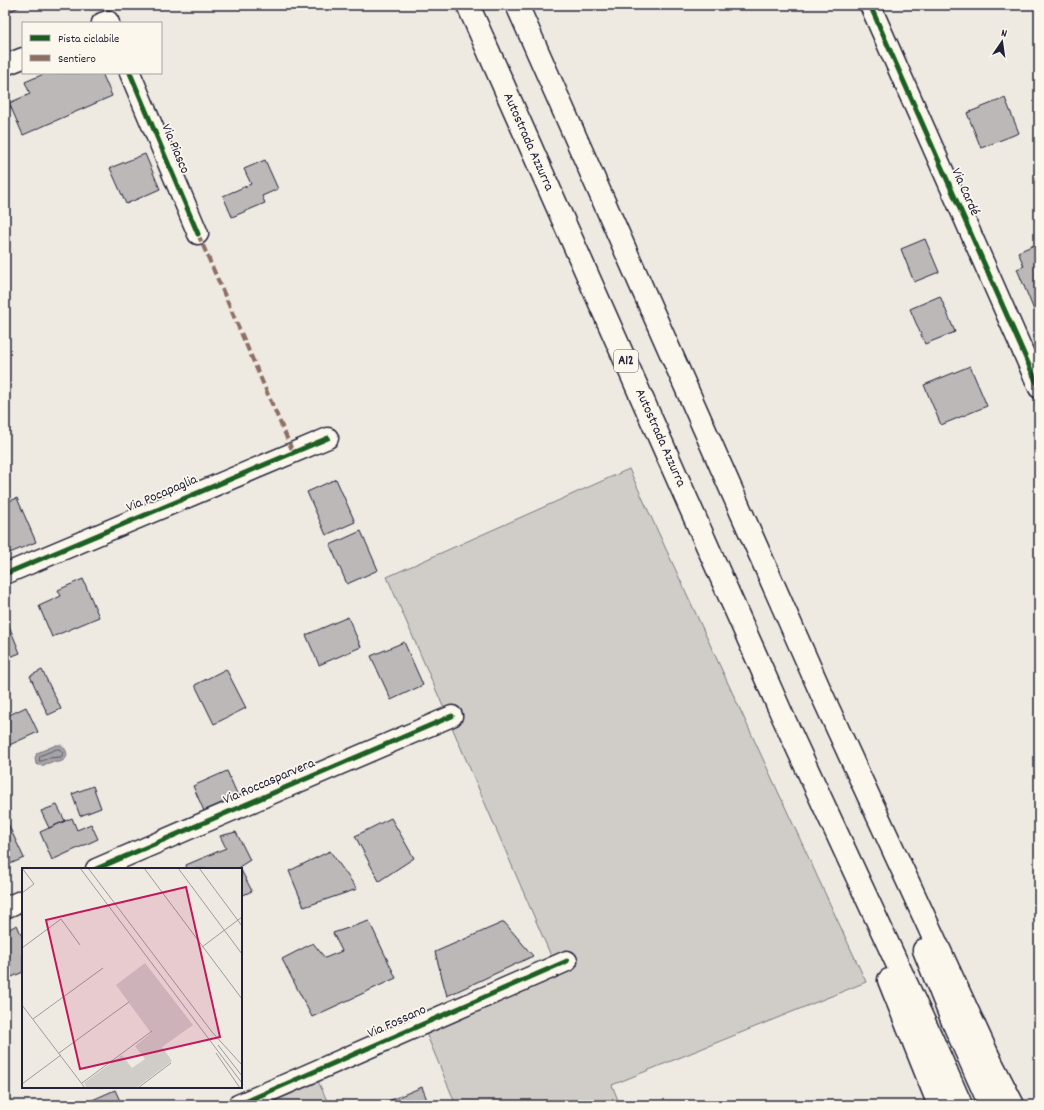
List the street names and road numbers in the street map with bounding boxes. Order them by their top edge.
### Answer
street label: Autostrada Azzurra [497,90,559,195]
street label: Via Piasco [156,121,194,177]
street label: Via Cardé [946,165,984,219]
road number: A12 [614,350,638,372]
street label: Autostrada Azzurra [629,386,691,491]
street label: Via Pocapaglia [123,470,201,518]
street label: Via Roccasparvera [220,754,318,810]
street label: Via Fossano [364,1000,430,1044]

